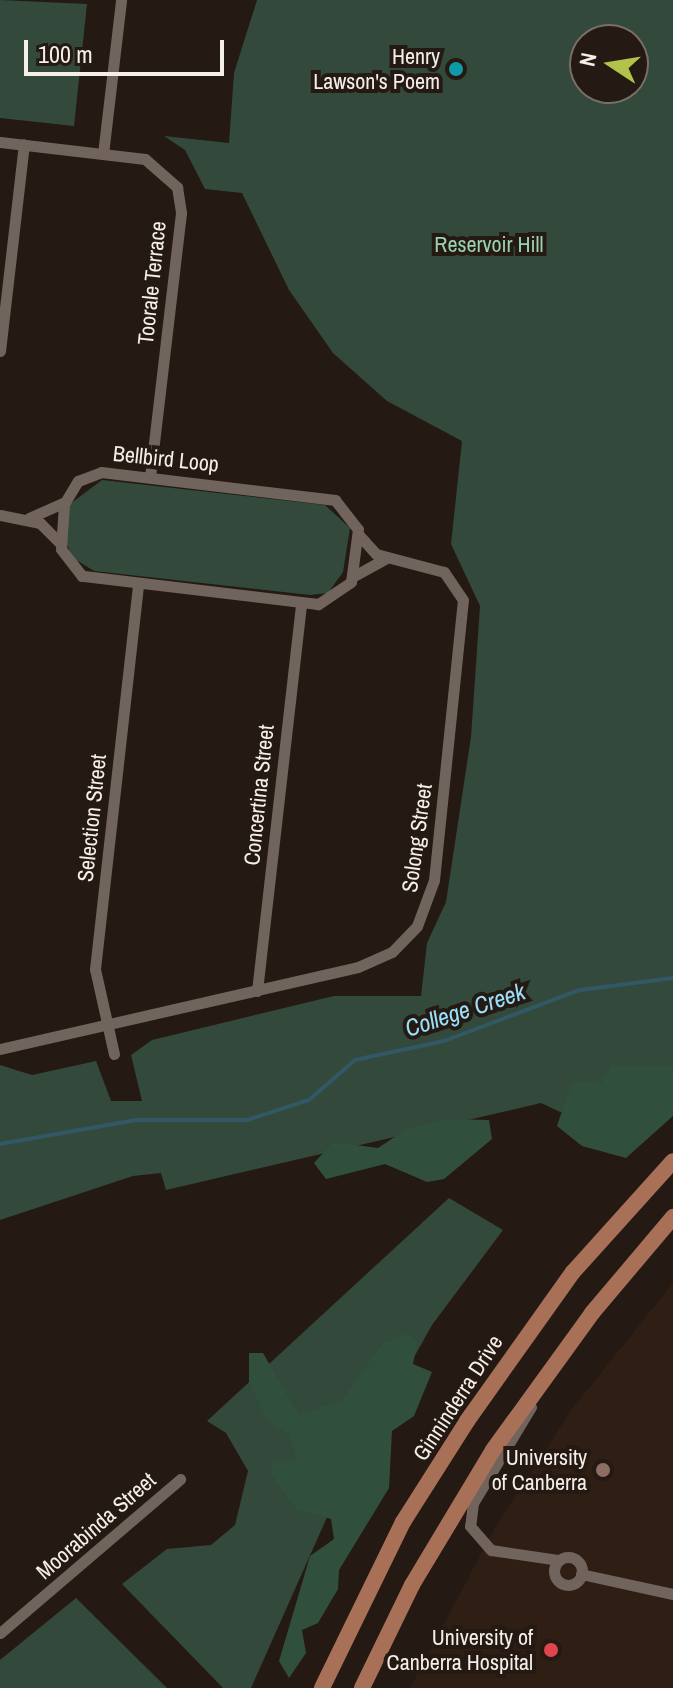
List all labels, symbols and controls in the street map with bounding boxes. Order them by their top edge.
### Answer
scale bar [28,24,228,74]
north arrow [569,24,649,104]
text: 100 m [38,38,93,70]
place label: Henry Lawson's Poem [313,43,440,94]
text: N [571,50,604,69]
marker: Henry Lawson's Poem [447,60,465,78]
street label: Toorale Terrace [132,220,172,346]
park label: Reservoir Hill [434,232,544,258]
street label: Bellbird Loop [112,440,220,478]
street label: Concertina Street [238,723,280,867]
street label: Selection Street [72,753,112,883]
street label: Solong Street [396,782,438,894]
water label: College Creek [401,977,529,1043]
street label: Ginninderra Drive [408,1330,508,1466]
place label: University of Canberra [492,1444,587,1496]
marker: University of Canberra [594,1461,612,1479]
street label: Moorabinda Street [31,1467,161,1585]
place label: University of Canberra Hospital [387,1624,533,1676]
marker: University of Canberra Hospital [540,1639,562,1661]

